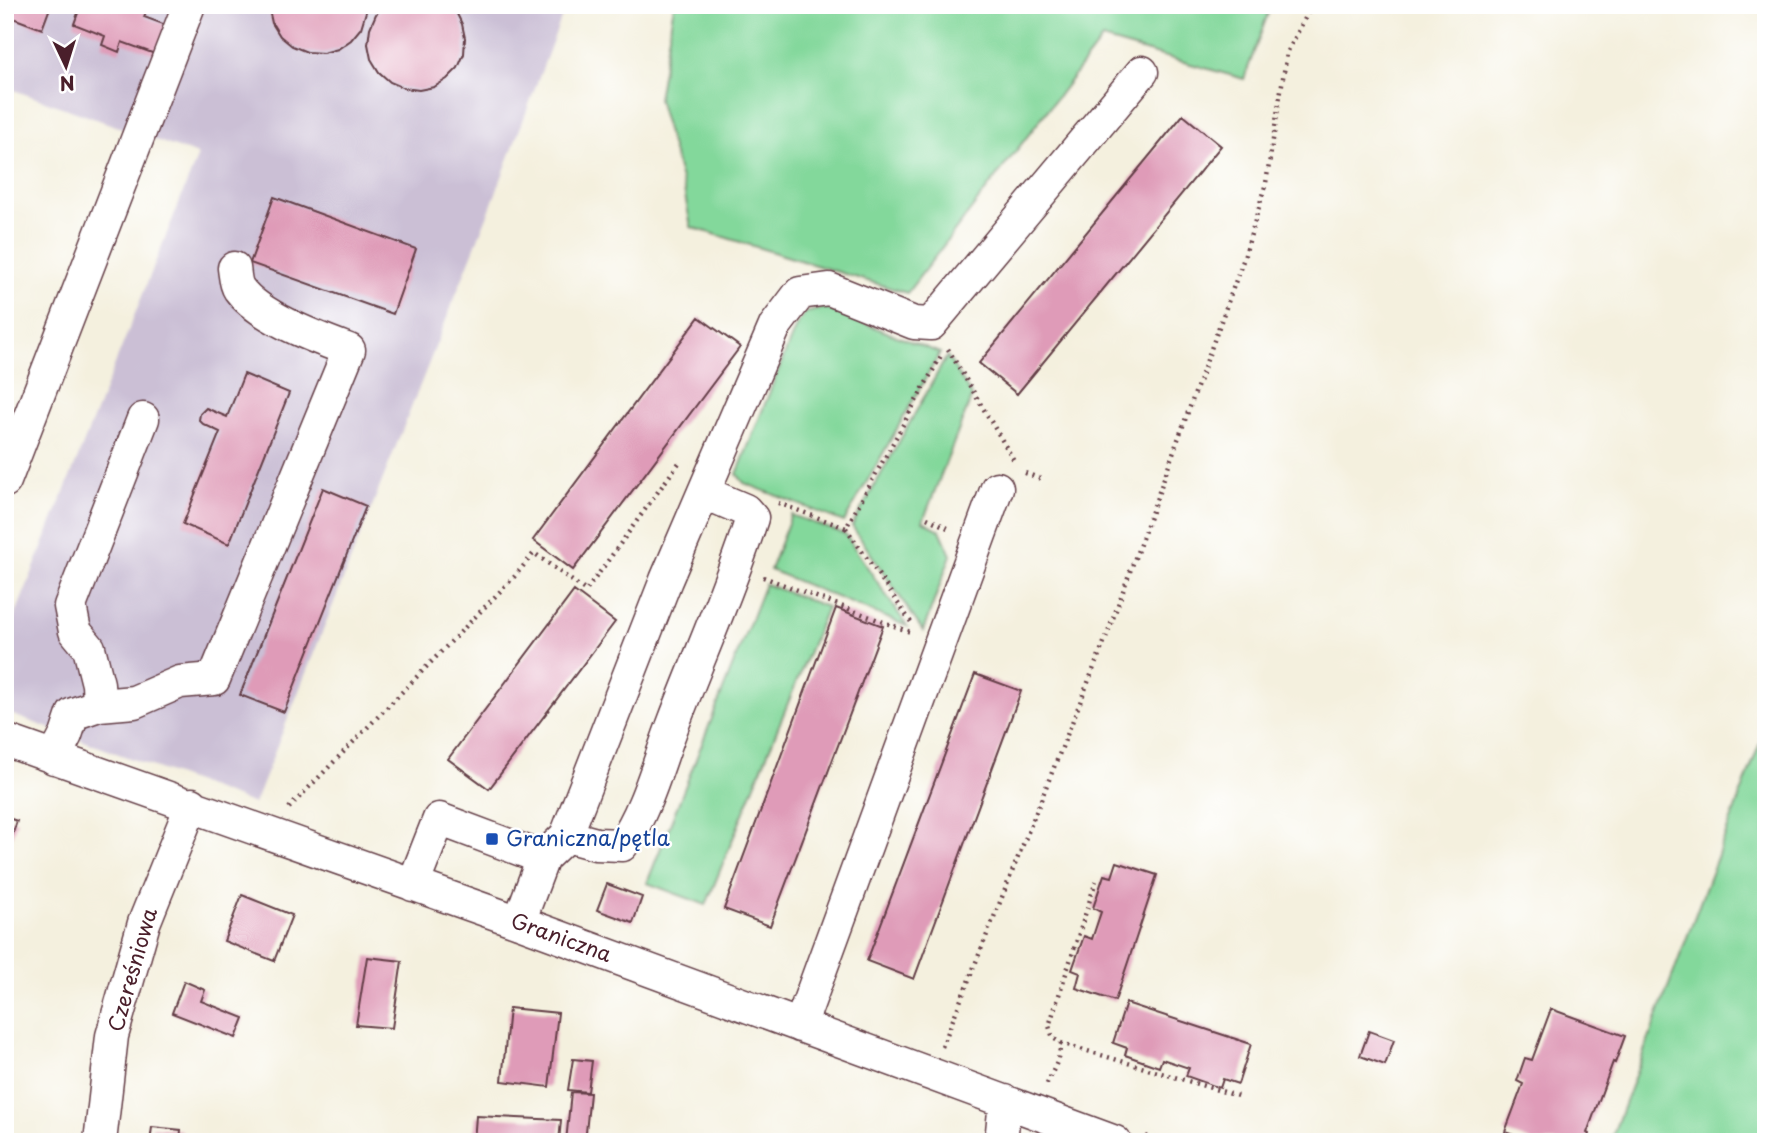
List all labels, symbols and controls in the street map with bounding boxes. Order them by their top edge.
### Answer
north arrow [32,32,102,102]
text: N [59,69,76,98]
place label: Graniczna/pętla [506,821,670,853]
marker: Graniczna/pętla [484,831,500,847]
street label: Graniczna [507,903,616,969]
street label: Czereśniowa [98,904,164,1035]

